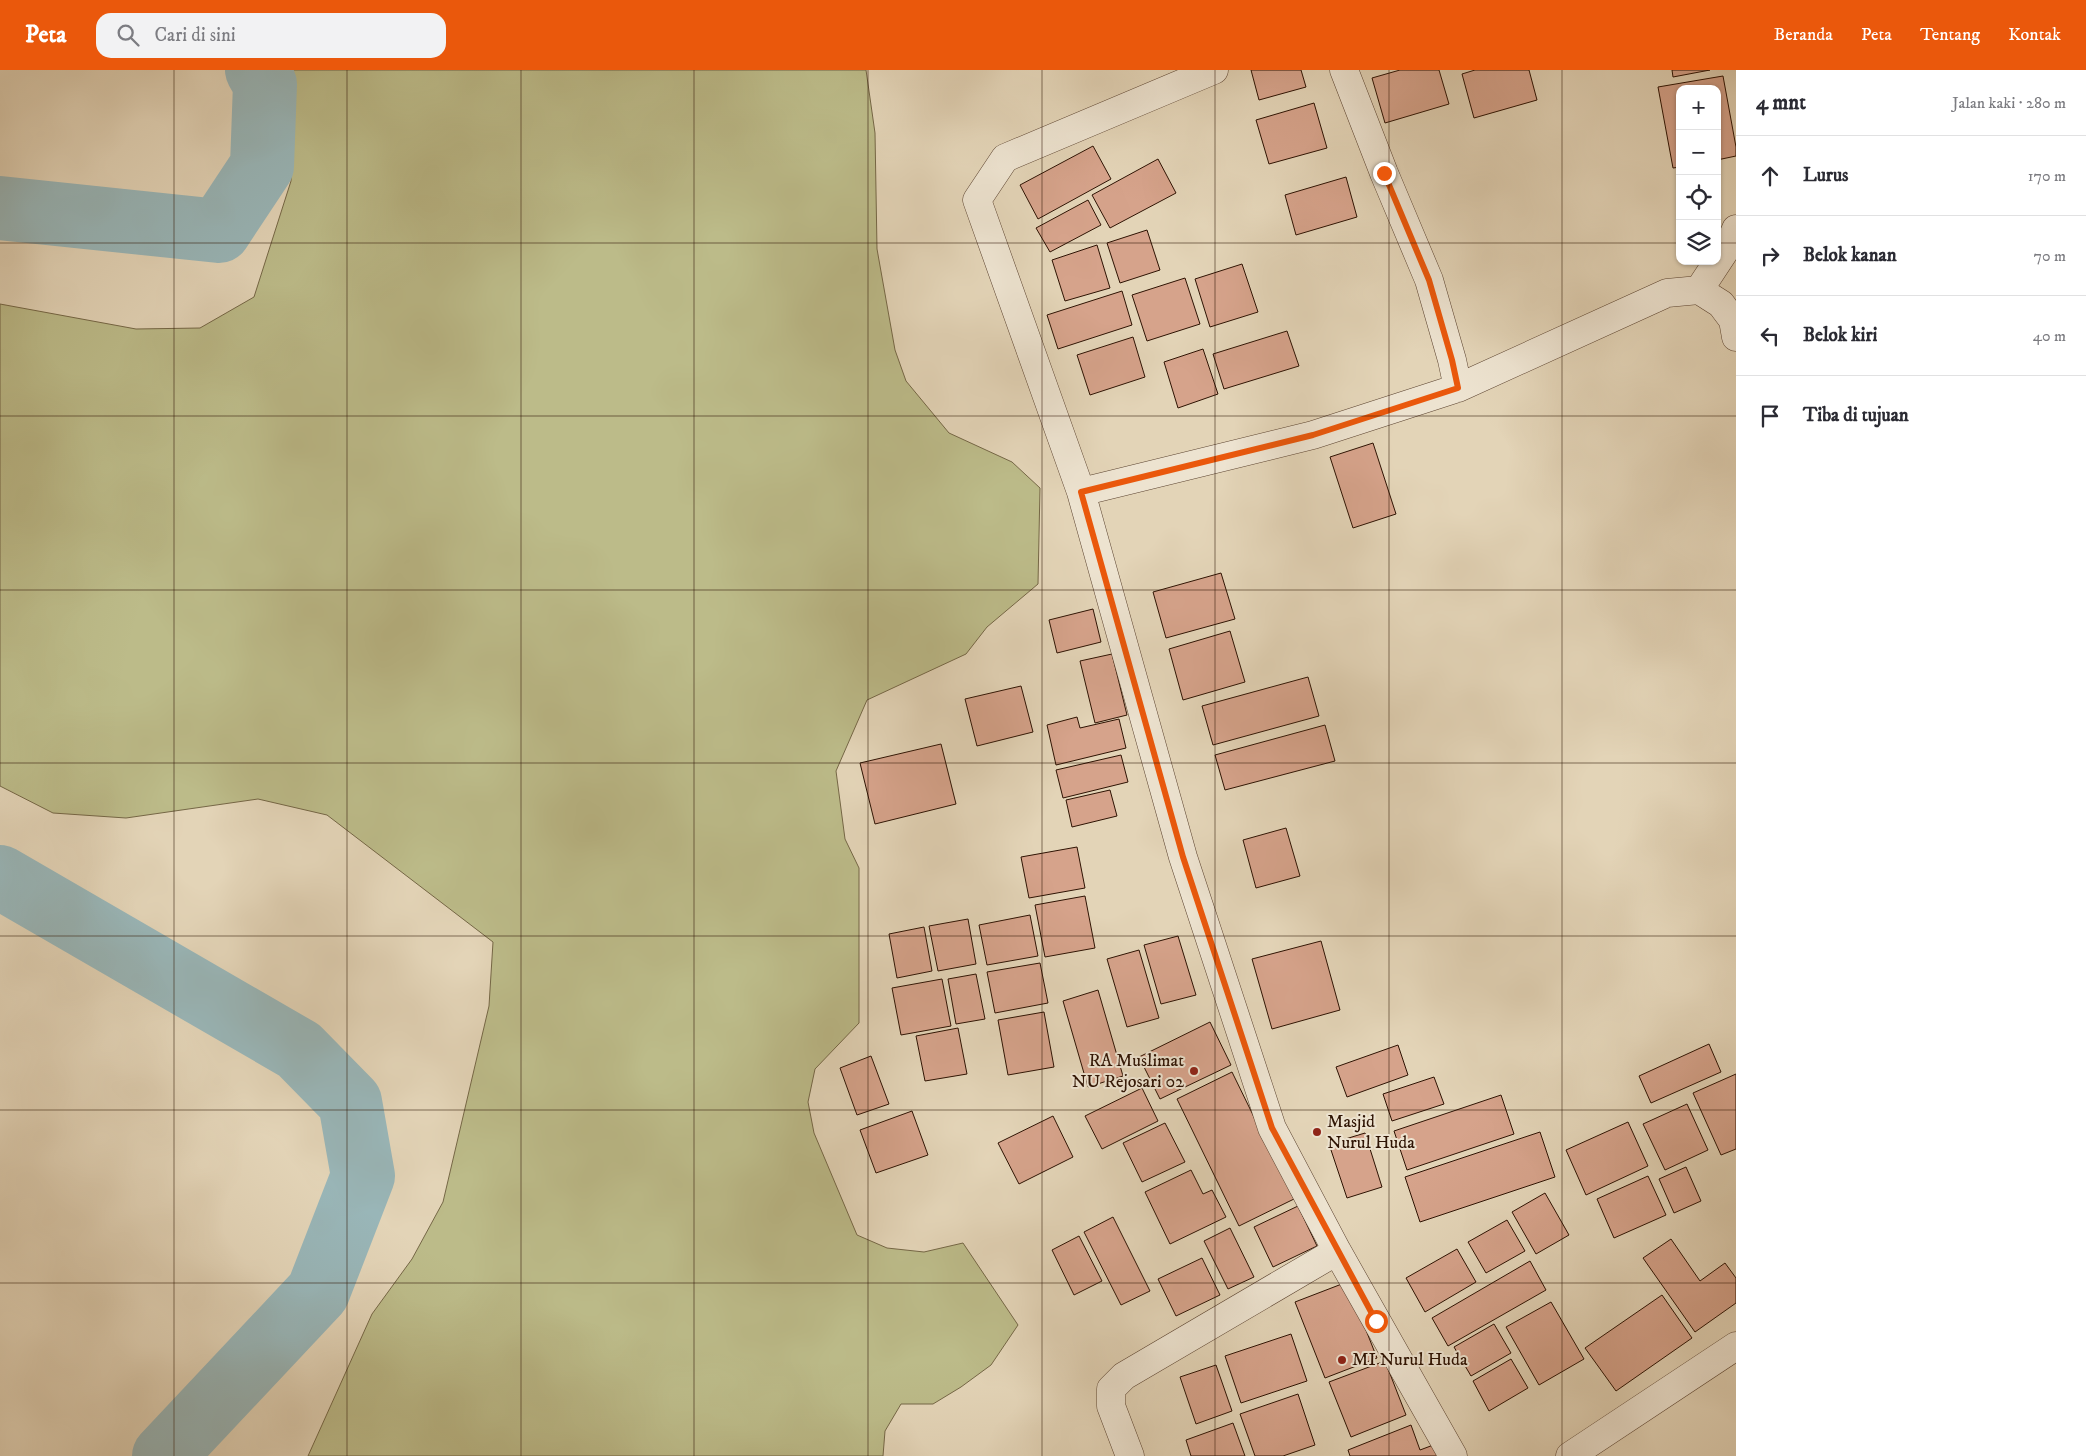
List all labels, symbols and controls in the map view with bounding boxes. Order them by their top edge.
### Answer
search box [96,13,446,58]
text: Peta [25,20,66,50]
icon: search [114,21,142,49]
text: Cari di sini [154,24,236,47]
text: Beranda [1774,24,1833,46]
text: Peta [1861,24,1892,46]
text: Tentang [1920,24,1980,46]
text: Kontak [2008,24,2061,46]
map controls [1676,85,1721,265]
button: + [1676,85,1721,130]
text: 4 mnt [1756,90,1806,116]
text: Jalan kaki · 280 m [1952,93,2066,113]
button: − [1676,130,1721,175]
route end [1373,162,1396,185]
icon: ahead [1756,162,1784,190]
text: Lurus [1803,164,1848,187]
text: 170 m [2028,166,2066,186]
button: locate [1676,175,1721,220]
button: layers [1676,220,1721,265]
icon: right [1756,242,1784,270]
text: Belok kanan [1803,244,1897,267]
text: 70 m [2034,246,2066,266]
icon: left [1756,322,1784,350]
text: Belok kiri [1803,324,1877,347]
text: 40 m [2033,326,2066,346]
icon: arrive [1756,402,1784,430]
text: Tiba di tujuan [1803,404,1909,427]
place label: RA Muslimat NU Rejosari 02 [1072,1050,1184,1093]
marker: RA Muslimat NU Rejosari 02 [1188,1065,1200,1077]
place label: Masjid Nurul Huda [1327,1111,1415,1154]
marker: Masjid Nurul Huda [1311,1126,1323,1138]
route start [1365,1310,1388,1333]
place label: MI Nurul Huda [1352,1349,1468,1371]
marker: MI Nurul Huda [1336,1354,1348,1366]

